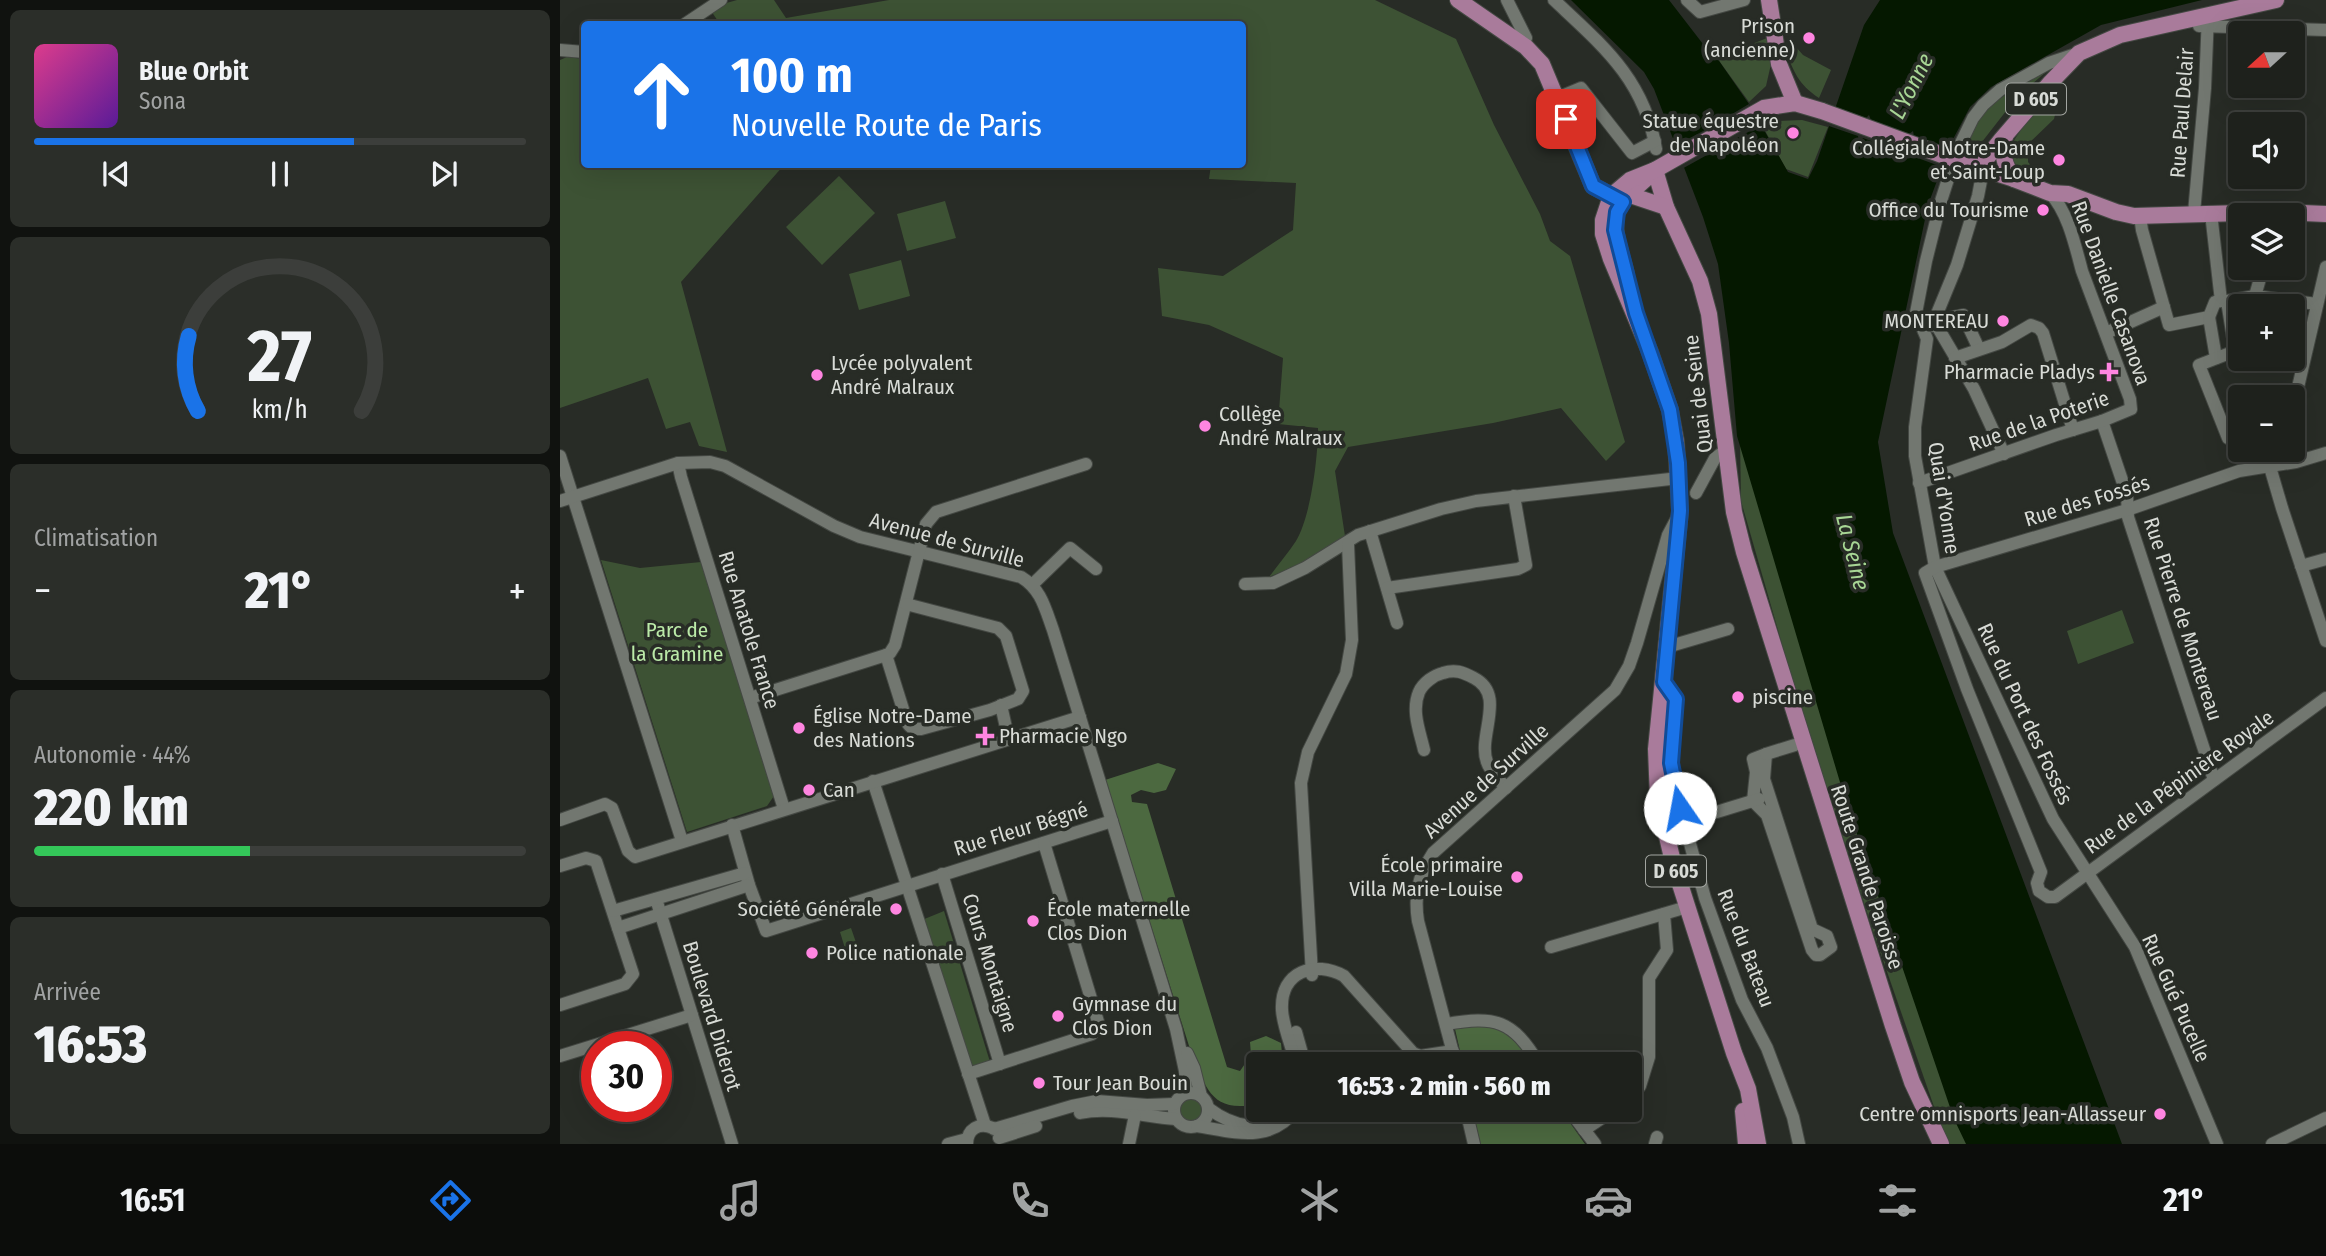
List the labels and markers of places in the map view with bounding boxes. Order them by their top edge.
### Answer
place label: Prison (ancienne) [1704,13,1795,63]
marker: Prison (ancienne) [1801,30,1817,46]
pin [1536,89,1596,149]
place label: Statue équestre de Napoléon [1642,108,1779,158]
marker: Statue équestre de Napoléon [1785,125,1801,141]
place label: Collégiale Notre-Dame et Saint-Loup [1852,135,2045,185]
marker: Collégiale Notre-Dame et Saint-Loup [2051,152,2067,168]
place label: Office du Tourisme [1869,197,2029,223]
marker: Office du Tourisme [2035,202,2051,218]
place label: MONTEREAU [1884,308,1989,334]
marker: MONTEREAU [1995,313,2011,329]
place label: Lycée polyvalent André Malraux [831,350,972,400]
place label: Pharmacie Pladys [1944,359,2095,385]
marker: Pharmacie Pladys [2101,364,2117,380]
marker: Lycée polyvalent André Malraux [809,367,825,383]
place label: Collège André Malraux [1219,401,1343,451]
marker: Collège André Malraux [1197,418,1213,434]
place label: piscine [1752,684,1813,710]
marker: piscine [1730,689,1746,705]
place label: Église Notre-Dame des Nations [813,703,972,753]
marker: Église Notre-Dame des Nations [791,720,807,736]
place label: Pharmacie Ngo [999,723,1128,749]
marker: Pharmacie Ngo [977,728,993,744]
place label: Can [823,777,855,803]
marker: Can [801,782,817,798]
place label: École primaire Villa Marie-Louise [1349,852,1503,902]
marker: École primaire Villa Marie-Louise [1509,869,1525,885]
place label: Société Générale [738,896,882,922]
place label: École maternelle Clos Dion [1047,896,1190,946]
marker: Société Générale [888,901,904,917]
marker: École maternelle Clos Dion [1025,913,1041,929]
place label: Police nationale [826,940,964,966]
marker: Police nationale [804,945,820,961]
place label: Gymnase du Clos Dion [1072,991,1177,1041]
marker: Gymnase du Clos Dion [1050,1008,1066,1024]
place label: Tour Jean Bouin [1053,1070,1188,1096]
marker: Tour Jean Bouin [1031,1075,1047,1091]
place label: Centre omnisports Jean-Allasseur [1859,1101,2147,1127]
marker: Centre omnisports Jean-Allasseur [2152,1106,2168,1122]

